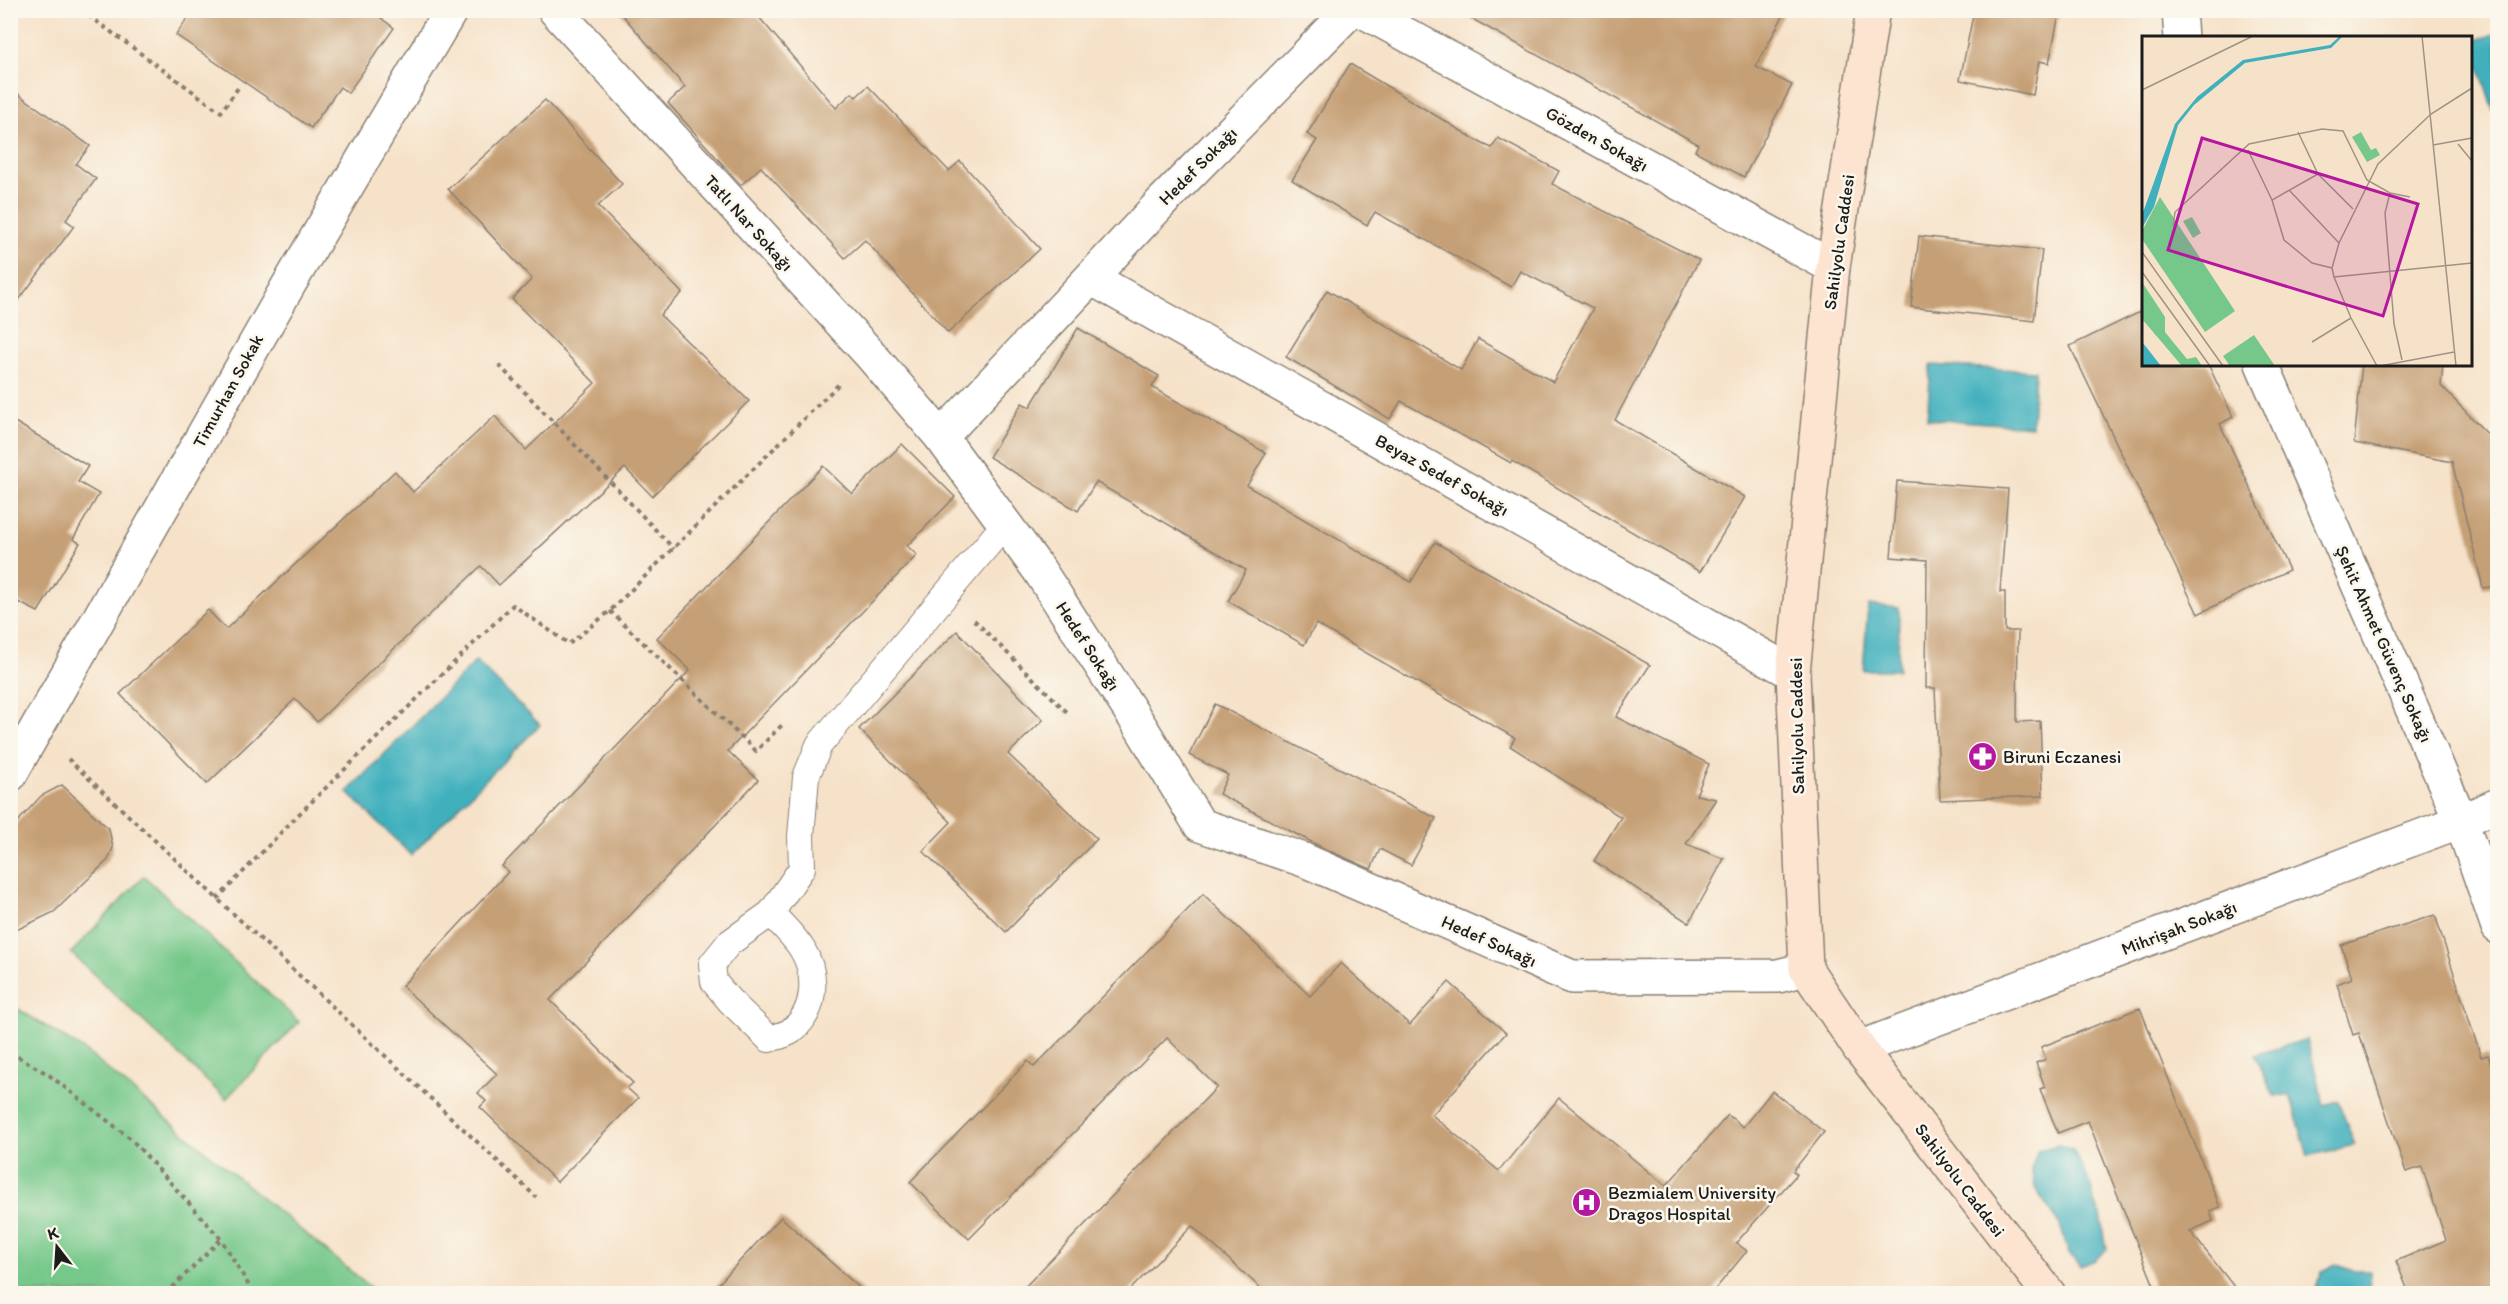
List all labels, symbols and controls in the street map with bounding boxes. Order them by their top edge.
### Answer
inset map [2142,36,2472,366]
street label: Gözden Sokağı [1542,102,1652,176]
street label: Hedef Sokağı [1154,122,1242,210]
street label: Tatlı Nar Sokağı [700,170,798,276]
street label: Sahilyolu Caddesi [1819,173,1859,311]
street label: Timurhan Sokak [188,330,269,452]
street label: Beyaz Sedef Sokağı [1371,429,1513,521]
street label: Şehit Ahmet Güvenç Sokağı [2331,542,2437,746]
street label: Hedef Sokağı [1051,597,1125,695]
street label: Sahilyolu Caddesi [1785,657,1809,795]
pharmacy icon: Biruni Eczanesi [1966,741,1998,773]
place label: Biruni Eczanesi [2003,746,2121,768]
street label: Mihrişah Sokağı [2118,896,2240,960]
street label: Hedef Sokağı [1438,910,1540,972]
street label: Sahilyolu Caddesi [1910,1119,2010,1241]
place label: Bezmialem University Dragos Hospital [1608,1182,1776,1225]
hospital icon: Bezmialem University Dragos Hospital [1571,1187,1603,1219]
north arrow [27,1217,87,1277]
text: K [45,1222,61,1244]

